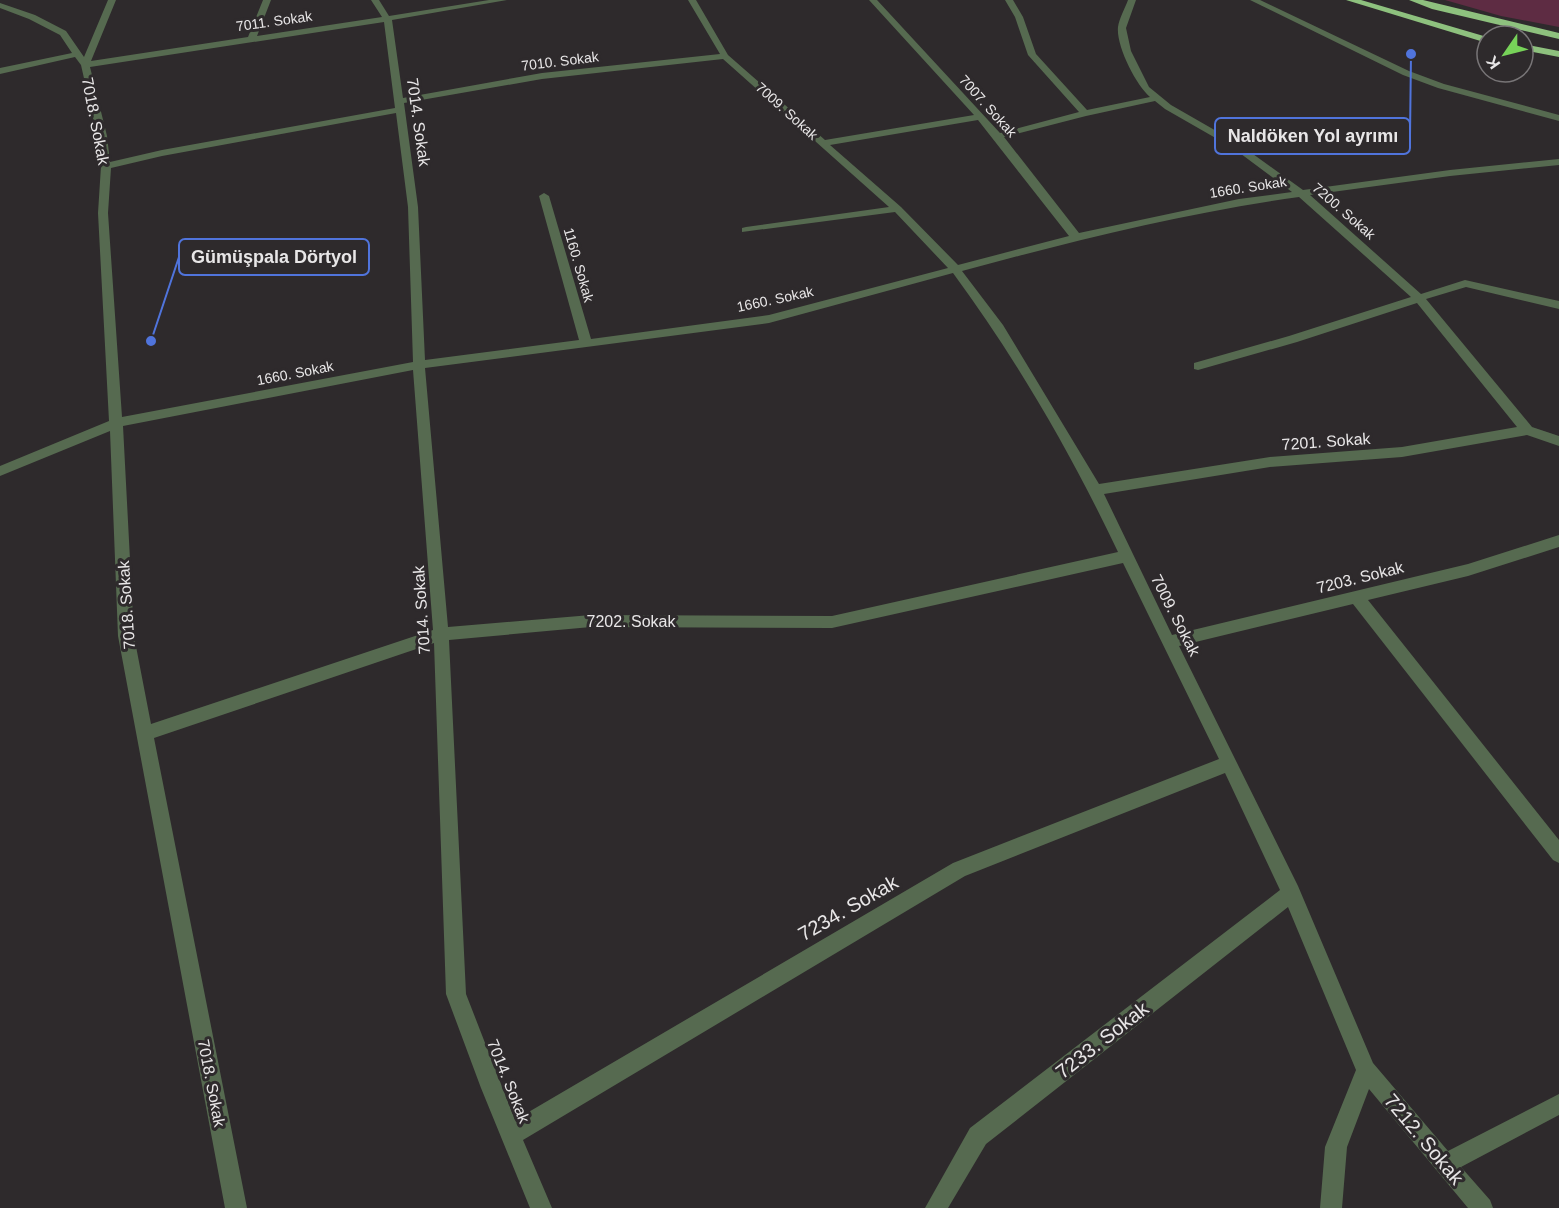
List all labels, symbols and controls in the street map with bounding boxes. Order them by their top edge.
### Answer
street label: 7011. Sokak [235,8,314,34]
north arrow [1475,24,1535,84]
street label: 7010. Sokak [520,48,601,74]
text: K [1483,52,1503,72]
street label: 7007. Sokak [956,72,1021,141]
street label: 7018. Sokak [79,76,113,167]
street label: 7014. Sokak [404,77,433,168]
street label: 7009. Sokak [753,79,822,144]
callout: Naldöken Yol ayrımı [1215,118,1410,154]
text: Naldöken Yol ayrımı [1228,126,1398,146]
street label: 1660. Sokak [1208,173,1289,201]
street label: 7200. Sokak [1309,179,1379,243]
street label: 1160. Sokak [561,226,598,305]
callout: Gümüşpala Dörtyol [179,239,369,275]
text: Gümüşpala Dörtyol [191,247,357,267]
street label: 1660. Sokak [735,283,816,315]
street label: 1660. Sokak [255,358,336,388]
street label: 7201. Sokak [1281,430,1372,453]
street label: 7203. Sokak [1315,558,1406,596]
street label: 7018. Sokak [115,559,138,650]
street label: 7014. Sokak [410,564,433,655]
street label: 7009. Sokak [1148,572,1204,660]
street label: 7202. Sokak [587,613,676,630]
street label: 7234. Sokak [794,870,903,945]
street label: 7233. Sokak [1051,996,1153,1083]
street label: 7014. Sokak [484,1037,533,1127]
street label: 7018. Sokak [195,1038,229,1129]
street label: 7212. Sokak [1380,1089,1469,1189]

